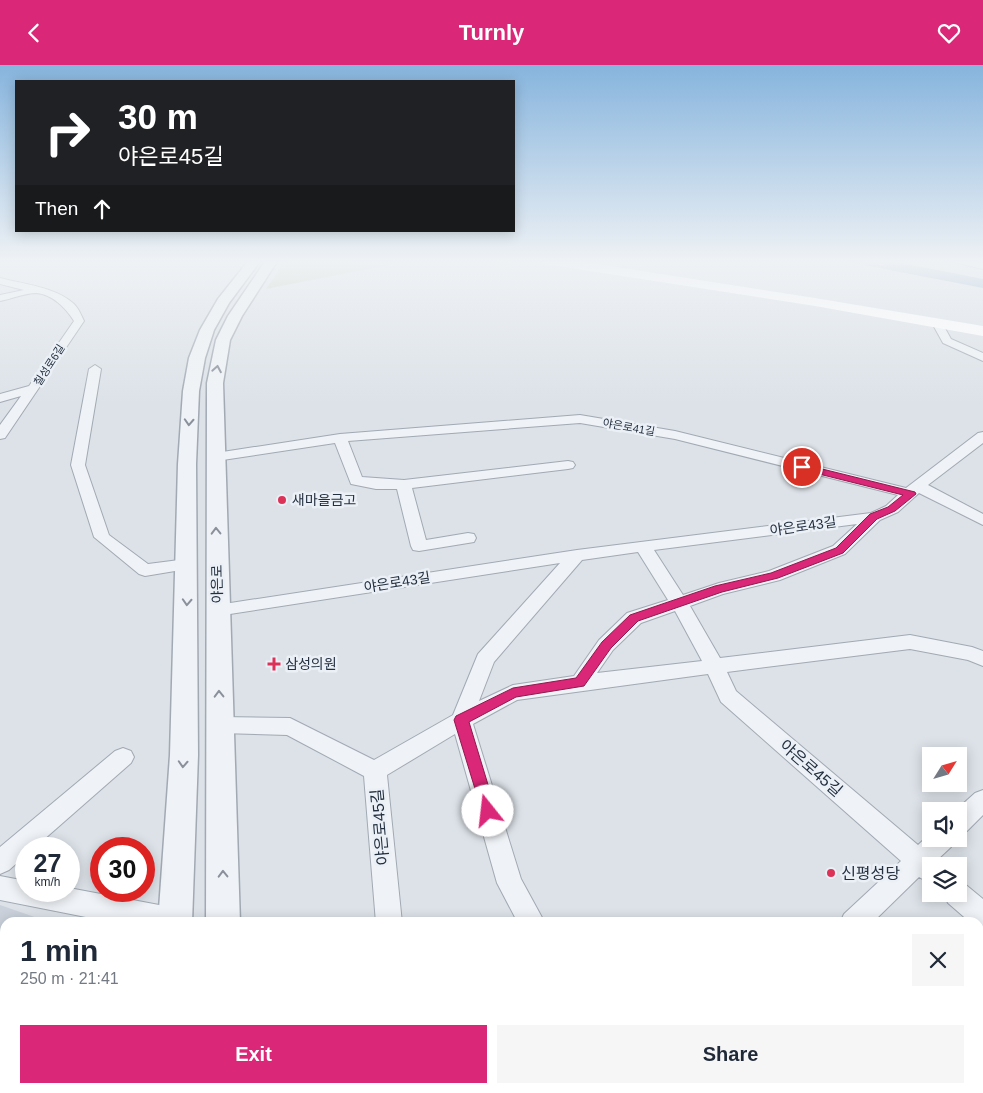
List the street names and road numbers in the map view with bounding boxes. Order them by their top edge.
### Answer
street label: 칠성로6길 [31,342,67,388]
street label: 야은로41길 [602,417,656,437]
street label: 야은로43길 [769,513,837,539]
street label: 야은로 [209,564,225,603]
street label: 야은로43길 [363,569,431,595]
street label: 야은로45길 [776,736,846,800]
street label: 야은로45길 [368,788,392,866]

